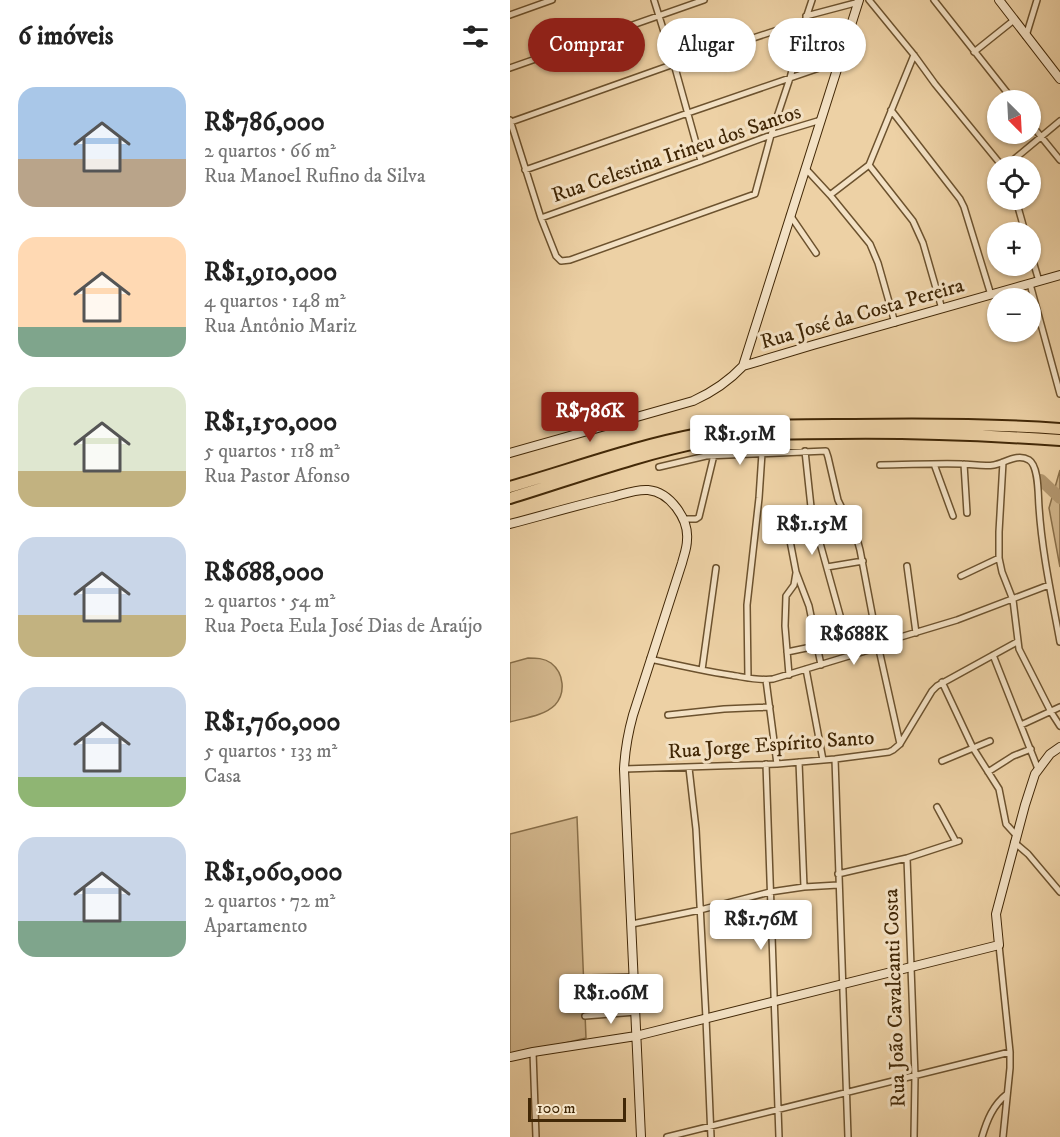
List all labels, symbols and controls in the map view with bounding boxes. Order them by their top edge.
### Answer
chip: Comprar [528,18,645,72]
chip: Alugar [657,18,756,72]
chip: Filtros [768,18,866,72]
text: 6 imóveis [18,20,113,53]
icon: filters [459,20,492,53]
north arrow [987,90,1041,144]
map controls [987,90,1041,342]
street label: Rua Celestina Irineu dos Santos [548,99,804,209]
text: R$786,000 [204,106,325,139]
icon: home [66,111,138,183]
text: 2 quartos · 66 m² [204,139,336,164]
button: locate [987,156,1041,210]
text: Rua Manoel Rufino da Silva [204,164,425,189]
button: + [987,222,1041,276]
text: R$1,910,000 [204,256,337,289]
icon: home [66,261,138,333]
street label: Rua José da Costa Pereira [758,272,967,355]
button: − [987,288,1041,342]
text: 4 quartos · 148 m² [204,289,346,314]
text: Rua Antônio Mariz [204,314,357,339]
pin: R$786K [541,392,639,443]
text: R$786K [555,399,625,424]
text: R$1,150,000 [204,406,337,439]
icon: home [66,411,138,483]
pin: R$1.91M [685,415,795,466]
text: R$1.91M [704,422,776,447]
text: 5 quartos · 118 m² [204,439,340,464]
text: Rua Pastor Afonso [204,464,350,489]
pin: R$1.15M [757,505,867,556]
text: R$1.15M [776,512,848,537]
text: R$688,000 [204,556,324,589]
icon: home [66,561,138,633]
text: 2 quartos · 54 m² [204,589,335,614]
text: Rua Poeta Eula José Dias de Araújo [204,614,482,639]
pin: R$688K [805,615,903,666]
text: R$688K [820,622,888,647]
text: R$1,760,000 [204,706,341,739]
icon: home [66,711,138,783]
street label: Rua Jorge Espírito Santo [667,725,875,765]
text: 5 quartos · 133 m² [204,739,337,764]
text: Casa [204,764,241,789]
text: R$1,060,000 [204,856,343,889]
icon: home [66,861,138,933]
street label: Rua João Cavalcanti Costa [878,888,912,1108]
text: 2 quartos · 72 m² [204,889,335,914]
pin: R$1.76M [706,900,816,951]
text: R$1.76M [724,907,798,932]
text: Apartamento [204,914,307,939]
pin: R$1.06M [556,974,666,1025]
text: R$1.06M [573,981,649,1006]
scale bar [528,1095,626,1122]
text: 100 m [537,1098,576,1118]

